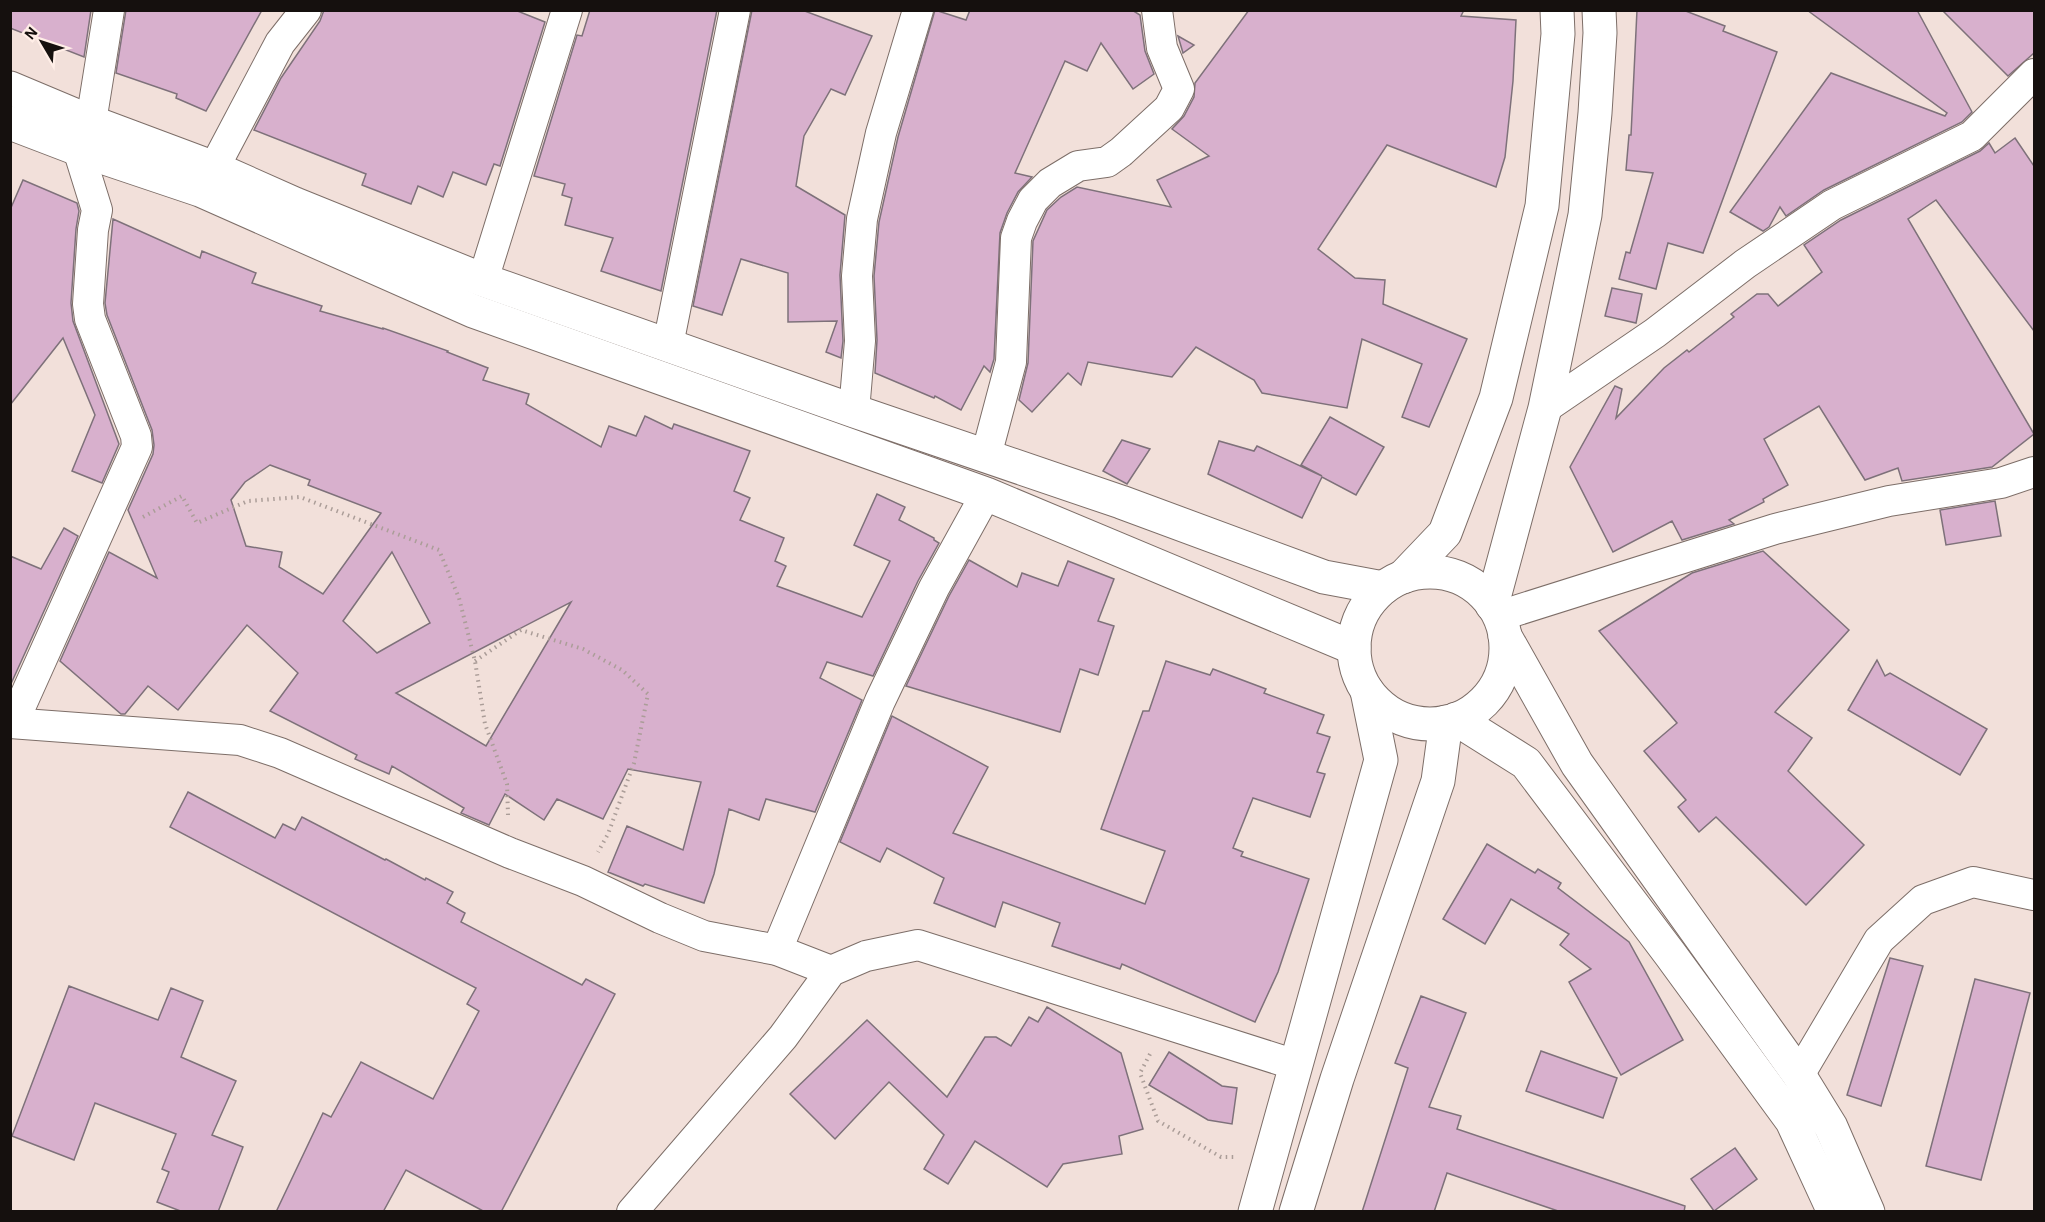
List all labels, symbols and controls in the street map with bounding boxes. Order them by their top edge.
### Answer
north arrow [12,12,72,72]
text: N [21,24,41,43]

